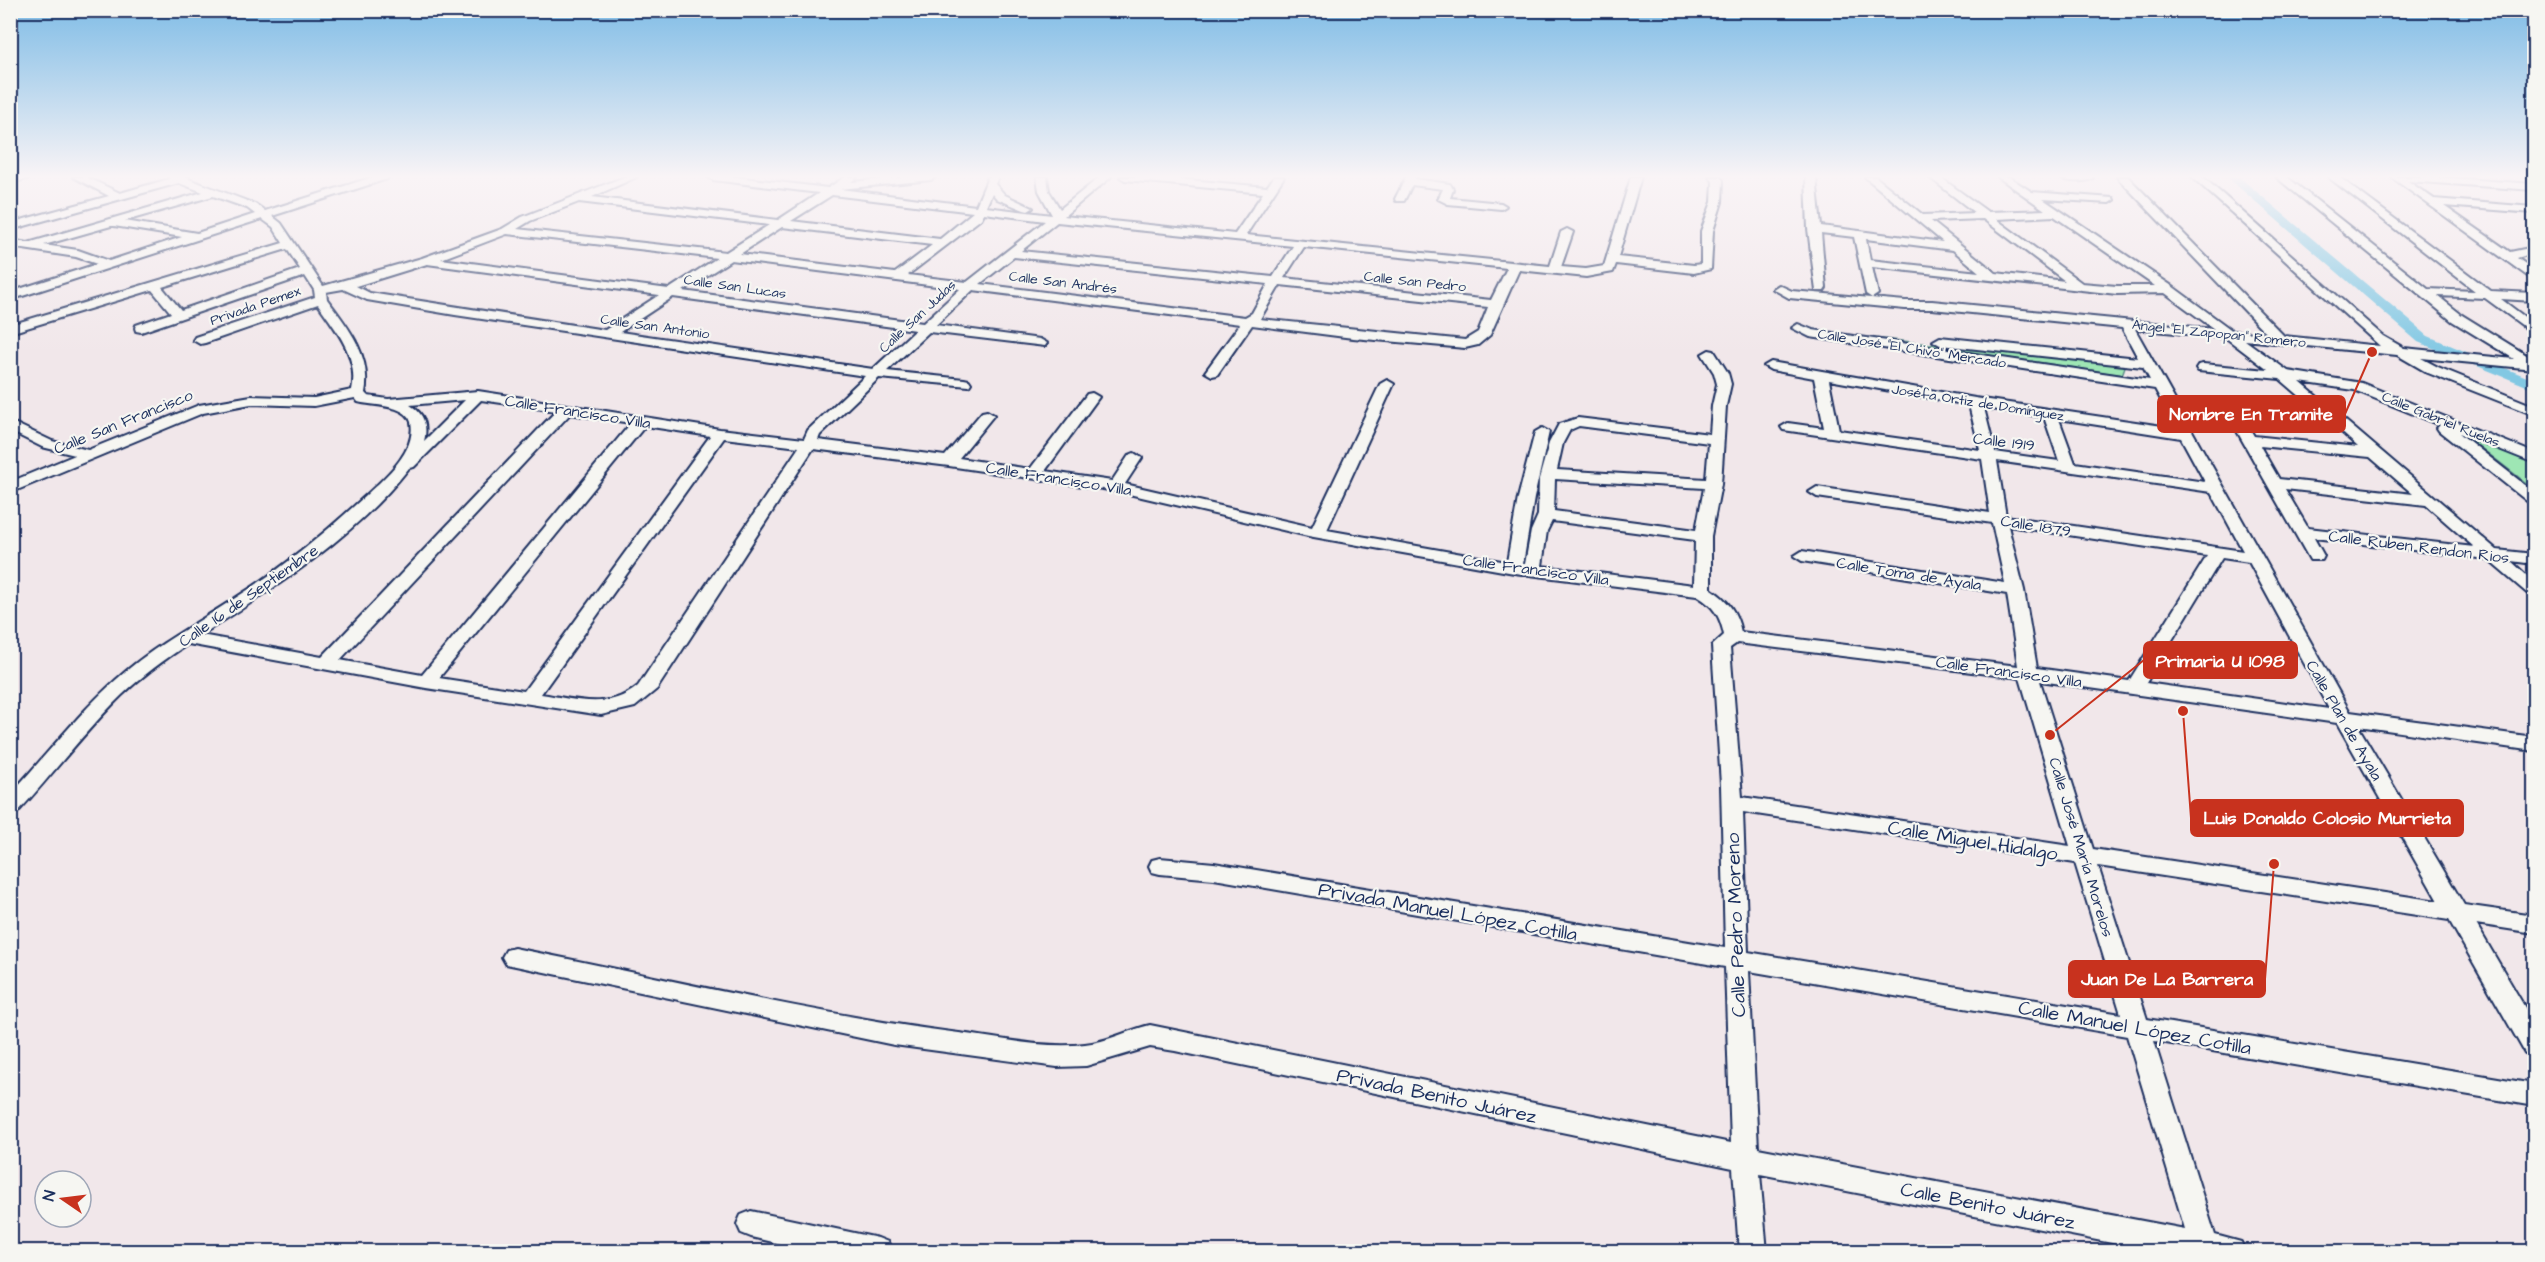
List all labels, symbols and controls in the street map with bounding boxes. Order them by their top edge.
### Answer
street label: Calle San Andrés [1008,266,1118,300]
street label: Calle San Pedro [1363,267,1467,297]
street label: Calle San Lucas [682,270,787,304]
street label: Calle San Judas [875,276,961,358]
street label: Privada Pemex [207,281,304,331]
street label: Calle San Antonio [599,309,711,345]
street label: Ángel "El Zapopan" Romero [2131,315,2307,353]
street label: Calle José "El Chivo" Mercado [1816,324,2008,374]
street label: Joséfa Ortiz de Domínguez [1890,379,2066,427]
street label: Calle San Francisco [51,384,196,460]
street label: Calle Gabriel Ruelas [2379,387,2503,453]
street label: Calle Francisco Villa [503,390,652,434]
callout: Nombre En Tramite [2158,396,2345,432]
text: Nombre En Tramite [2169,402,2333,427]
street label: Calle 1919 [1972,427,2036,457]
street label: Calle Francisco Villa [984,457,1133,501]
street label: Calle 1879 [1999,510,2073,542]
street label: Calle Ruben Rendon Rios [2327,525,2510,569]
street label: Calle 16 de Septiembre [174,539,323,652]
street label: Calle Francisco Villa [1461,549,1610,591]
street label: Calle Toma de Ayala [1835,552,1983,597]
callout: Primaria U 1098 [2144,642,2297,678]
text: Primaria U 1098 [2155,649,2285,674]
street label: Calle Francisco Villa [1934,651,2083,693]
street label: Calle Plan de Ayala [2300,656,2388,785]
street label: Calle José María Morelos [2043,755,2119,940]
callout: Luis Donaldo Colosio Murrieta [2191,800,2463,836]
text: Luis Donaldo Colosio Murrieta [2203,806,2452,831]
street label: Calle Miguel Hidalgo [1886,814,2060,869]
street label: Calle Pedro Moreno [1719,832,1753,1018]
street label: Privada Manuel López Cotilla [1316,875,1580,949]
callout: Juan De La Barrera [2069,961,2265,997]
text: Juan De La Barrera [2080,967,2254,992]
street label: Calle Manuel López Cotilla [2016,994,2254,1062]
street label: Privada Benito Juárez [1334,1061,1540,1131]
north arrow [33,1169,93,1229]
street label: Calle Benito Juárez [1898,1175,2078,1237]
text: N [38,1188,61,1203]

